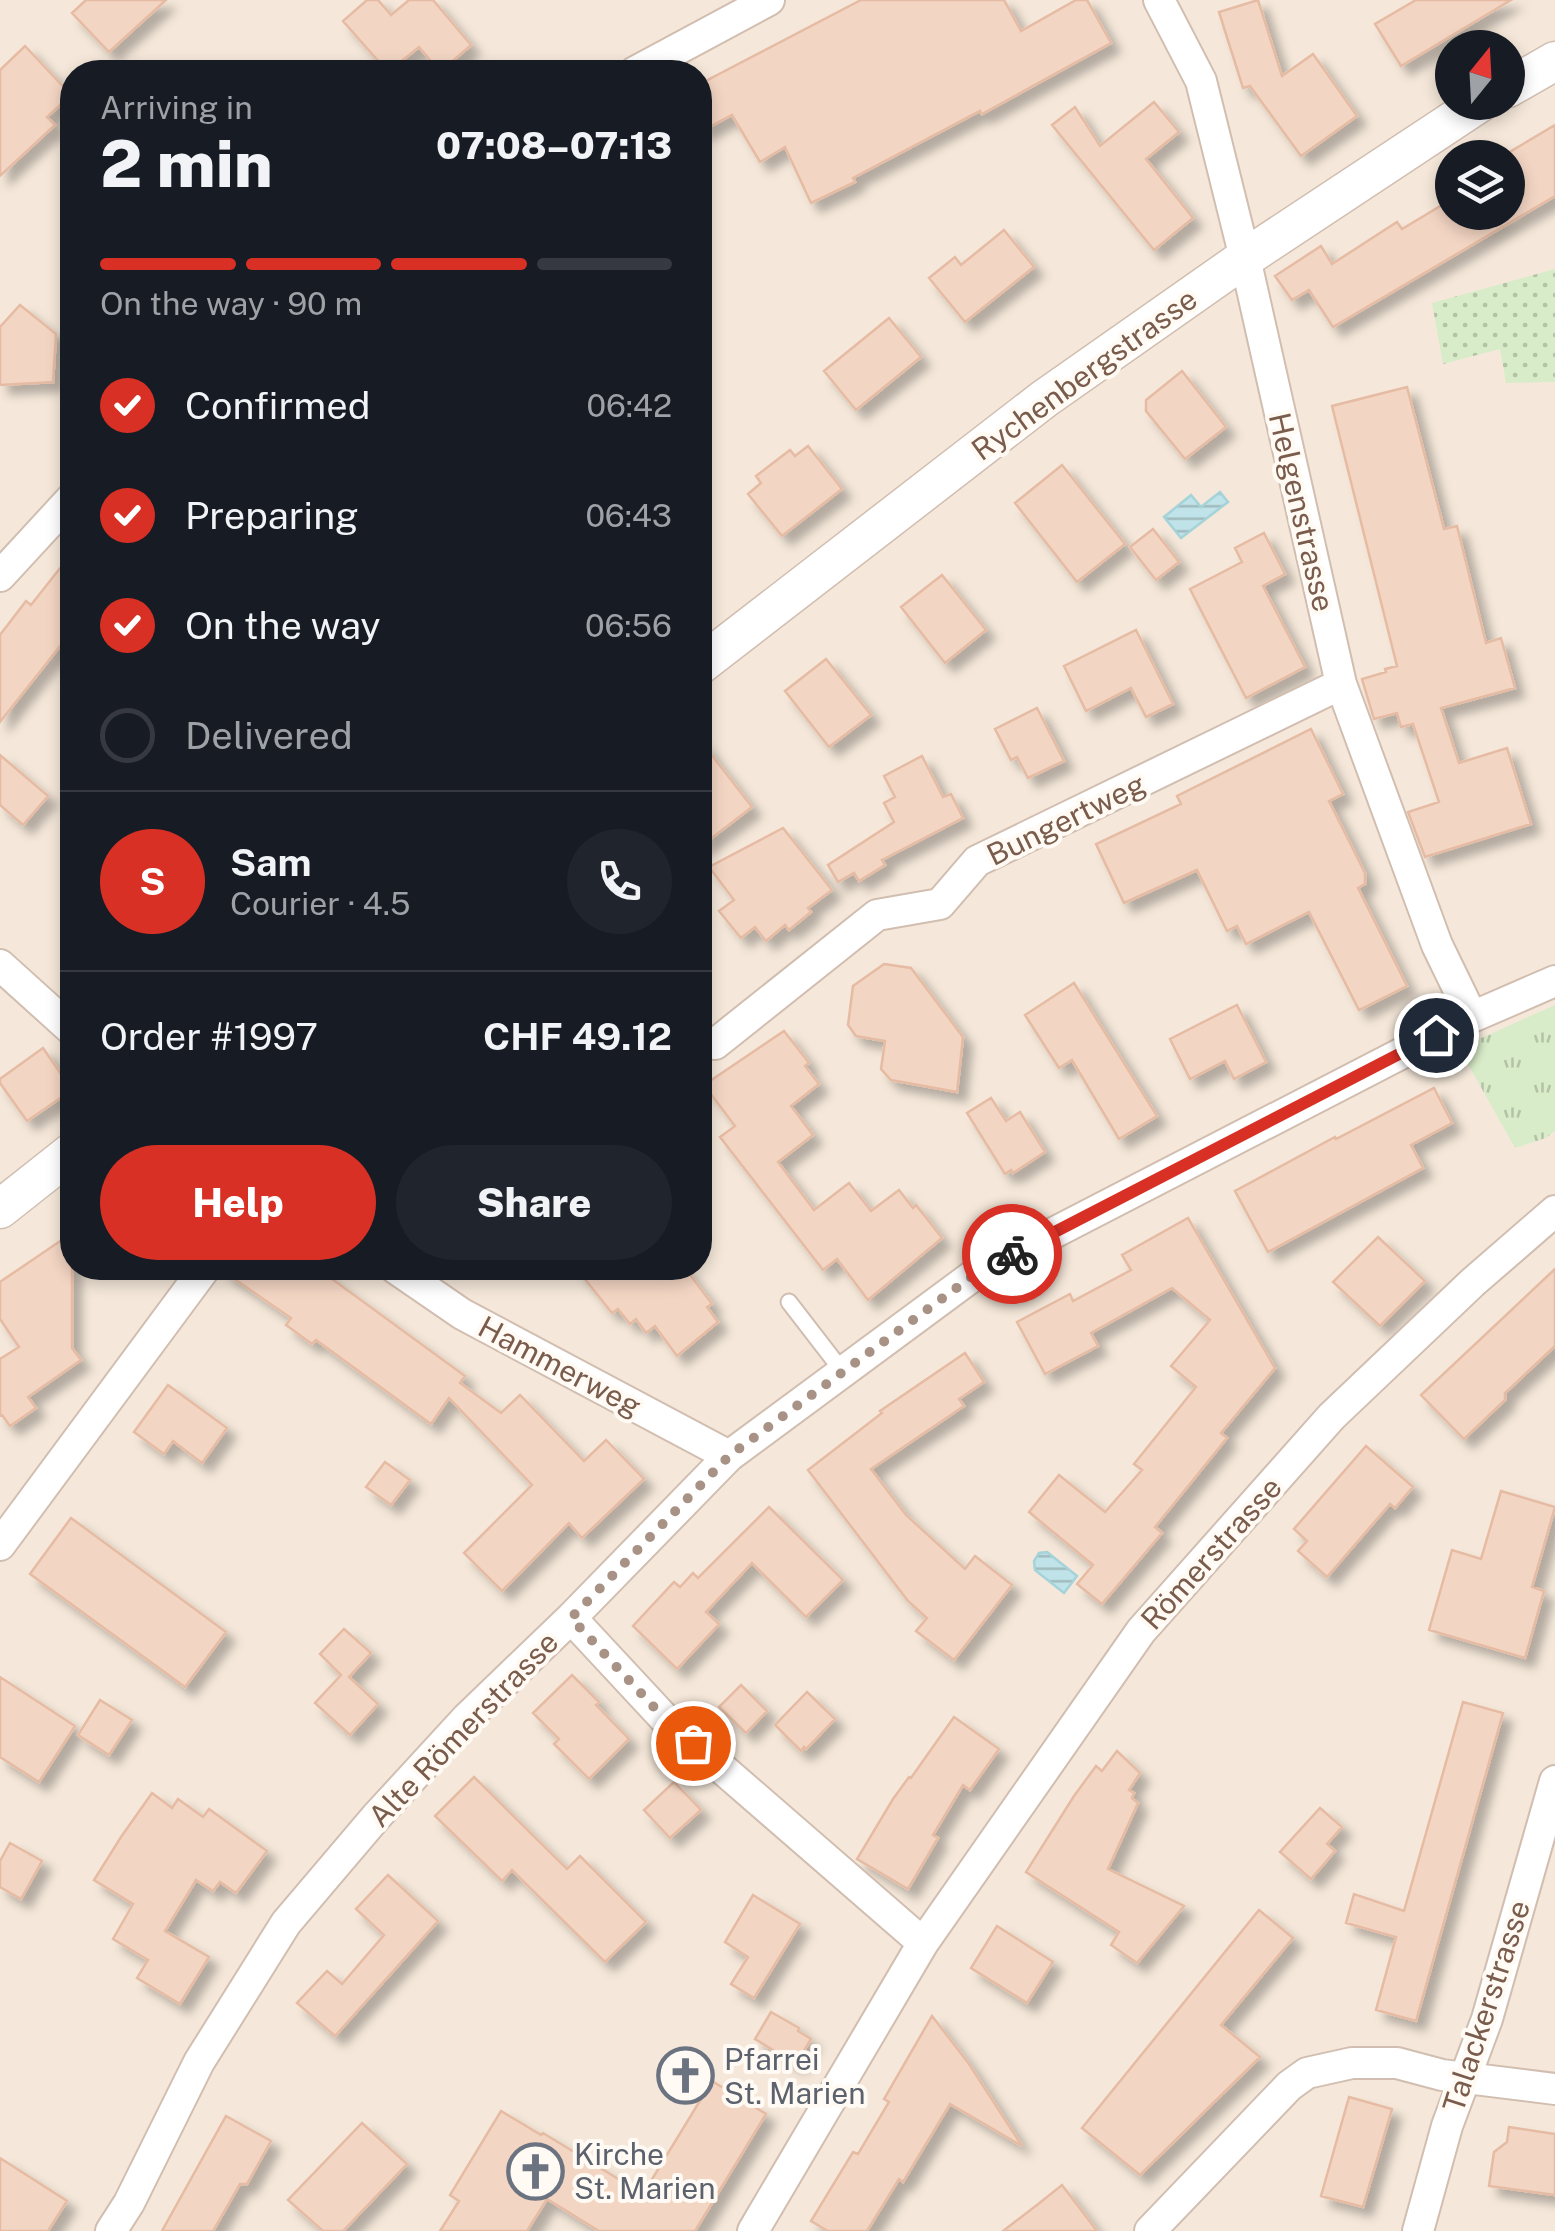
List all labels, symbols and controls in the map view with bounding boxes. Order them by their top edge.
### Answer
north arrow [1435,30,1525,120]
map controls [1435,30,1525,230]
text: Arriving in [100,89,253,126]
text: 07:08–07:13 [436,123,672,168]
text: 2 min [100,125,273,202]
button: layers [1435,140,1525,230]
street label: Rychenbergstrasse [964,280,1204,468]
text: On the way · 90 m [100,285,362,322]
icon: check [100,378,155,433]
text: Confirmed [185,383,370,428]
text: 06:42 [587,387,672,424]
street label: Helgenstrasse [1262,409,1342,615]
icon: check [100,488,155,543]
text: Preparing [185,493,359,538]
text: 06:43 [585,497,672,534]
icon: check [100,598,155,653]
text: On the way [185,603,381,648]
text: 06:56 [585,607,672,644]
text: Delivered [185,713,353,758]
street label: Bungertweg [981,765,1151,873]
button: phone [567,829,672,934]
text: Sam [230,840,312,885]
text: S [139,859,166,904]
text: Courier · 4.5 [230,885,410,922]
pin [1394,993,1479,1078]
icon: home [1409,1008,1464,1063]
text: Order #1997 [100,1014,318,1059]
text: CHF 49.12 [483,1014,672,1059]
button: Help [100,1145,376,1260]
button: Share [396,1145,672,1260]
courier [962,1204,1062,1304]
icon: bike [985,1227,1040,1282]
street label: Hammerweg [472,1308,648,1424]
street label: Römerstrasse [1133,1469,1289,1637]
street label: Alte Römerstrasse [361,1624,565,1834]
pin [651,1701,736,1786]
icon: bag [666,1716,721,1771]
street label: Talackerstrasse [1435,1896,1537,2116]
place label: Pfarrei St. Marien [724,2041,866,2111]
church icon: Pfarrei St. Marien [655,2046,715,2106]
place label: Kirche St. Marien [574,2136,716,2206]
church icon: Kirche St. Marien [505,2141,565,2201]

